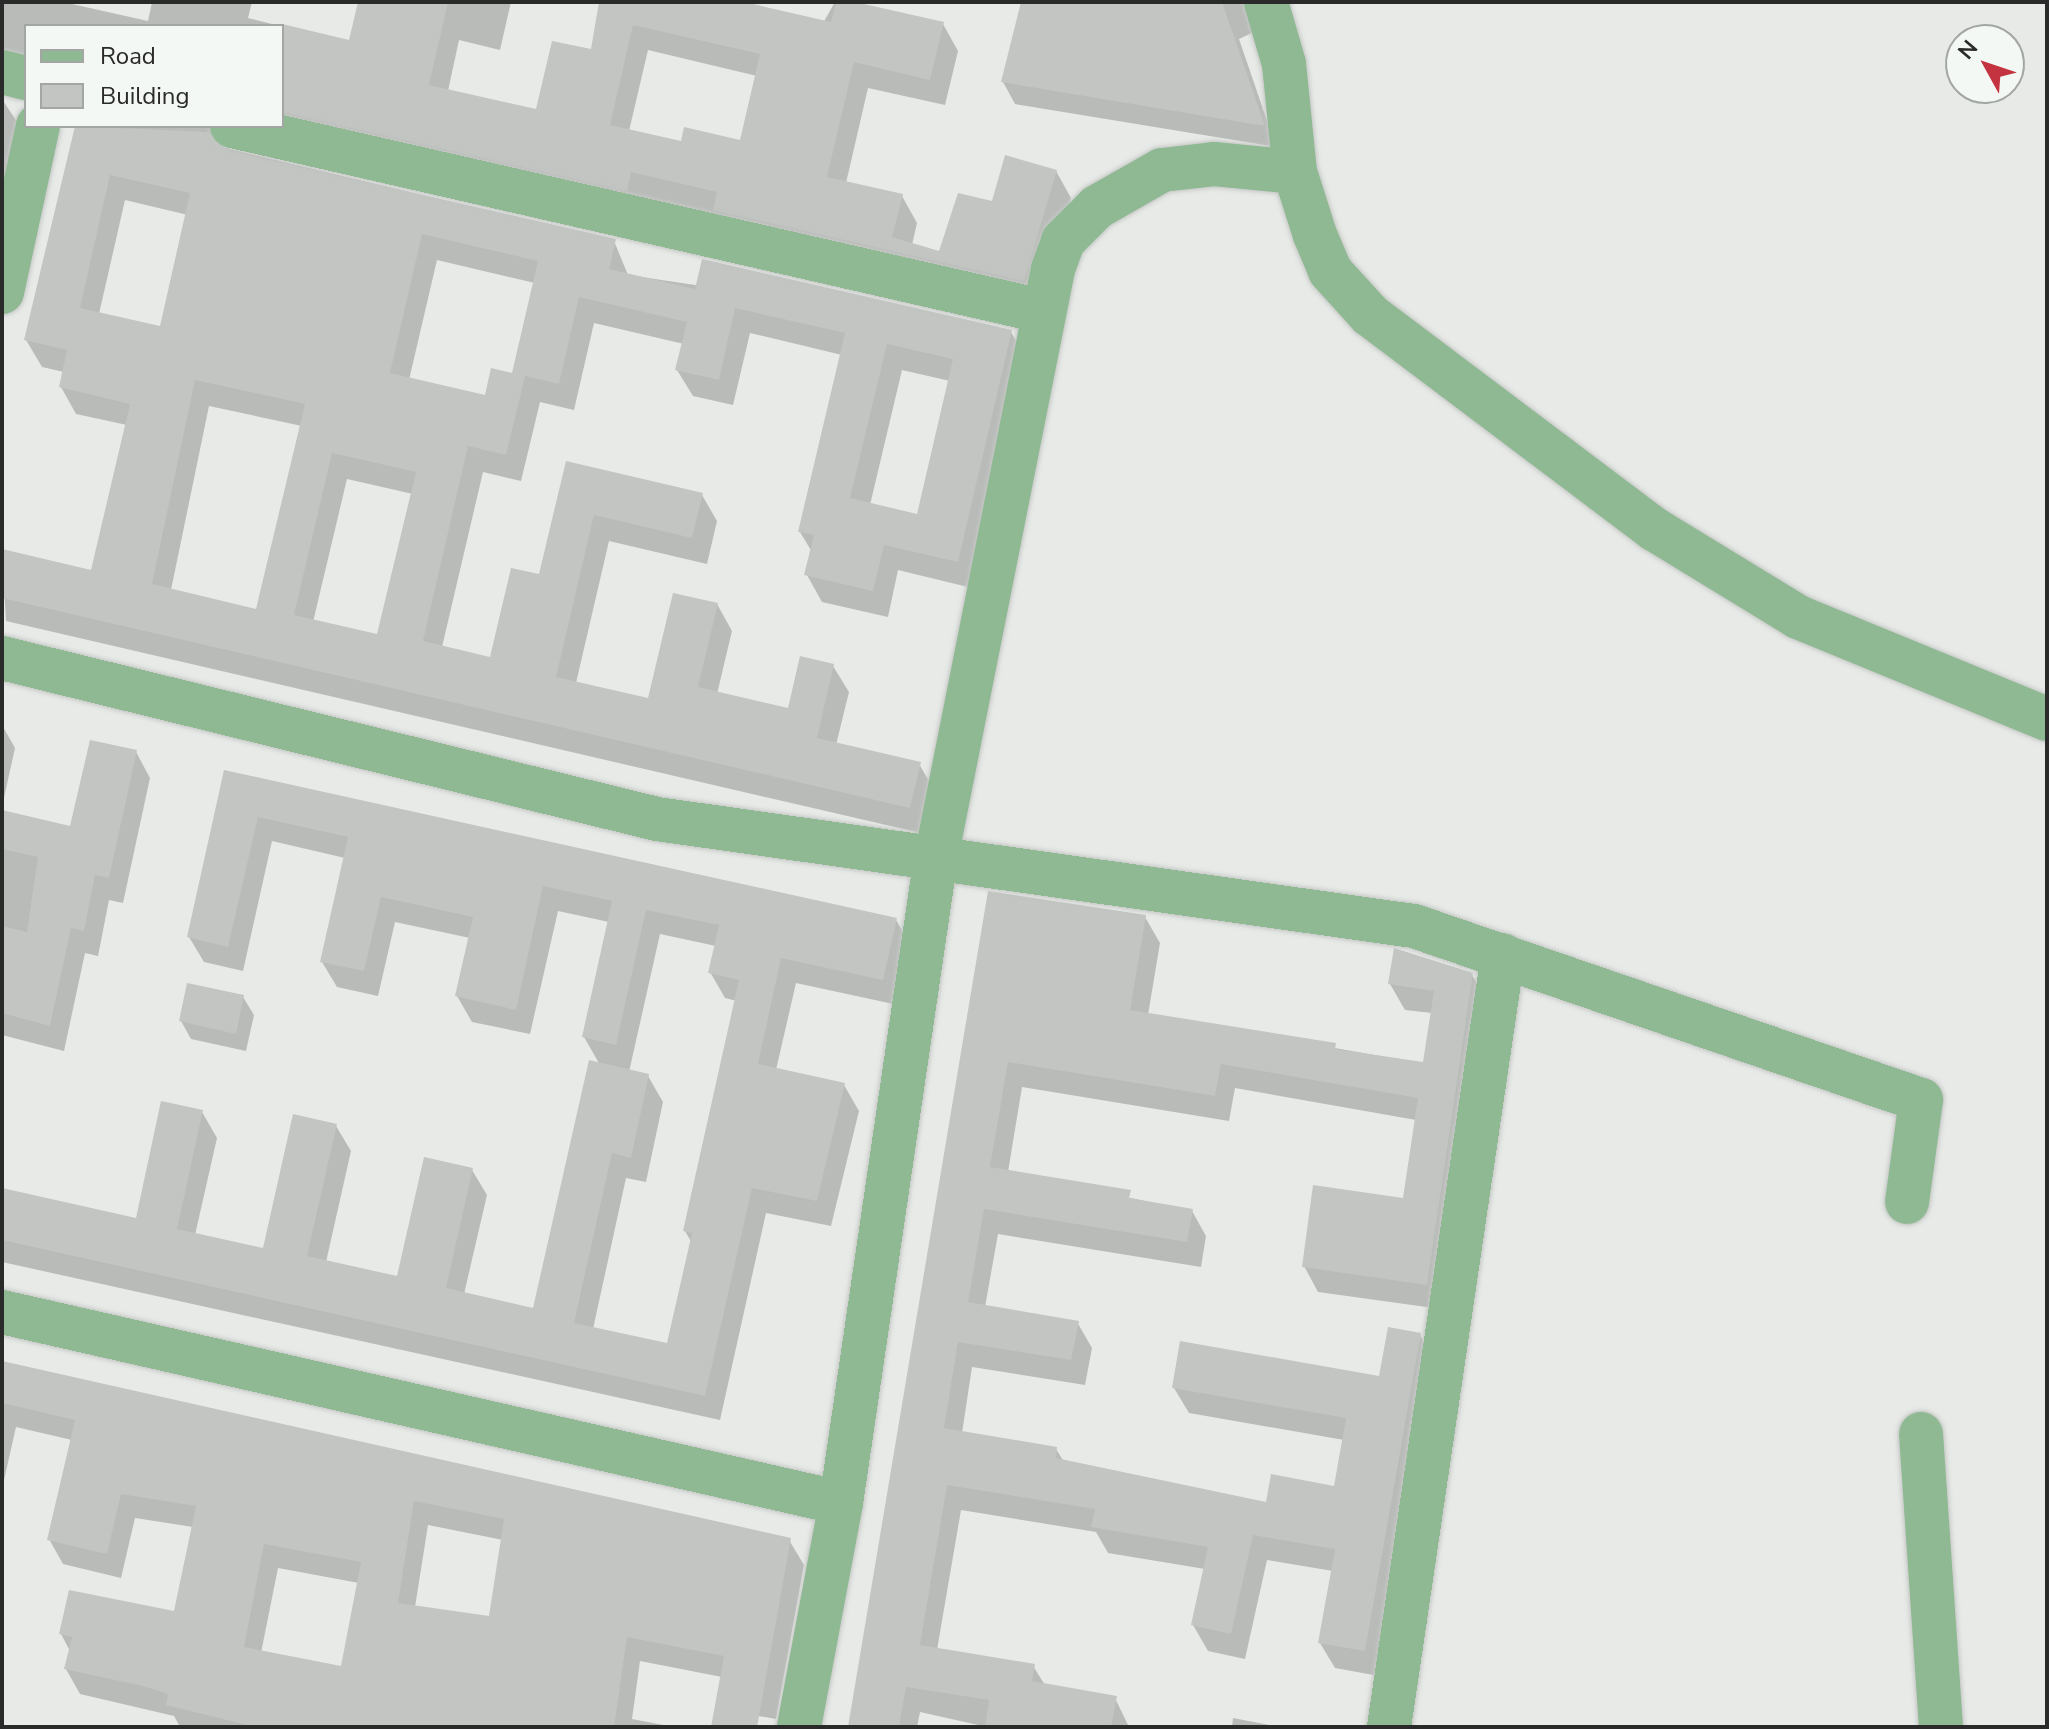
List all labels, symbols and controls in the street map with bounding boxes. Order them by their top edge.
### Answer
legend [24,24,284,128]
north arrow [1945,24,2025,104]
text: N [1951,34,1985,66]
text: Road [100,40,156,72]
text: Building [100,80,190,112]

